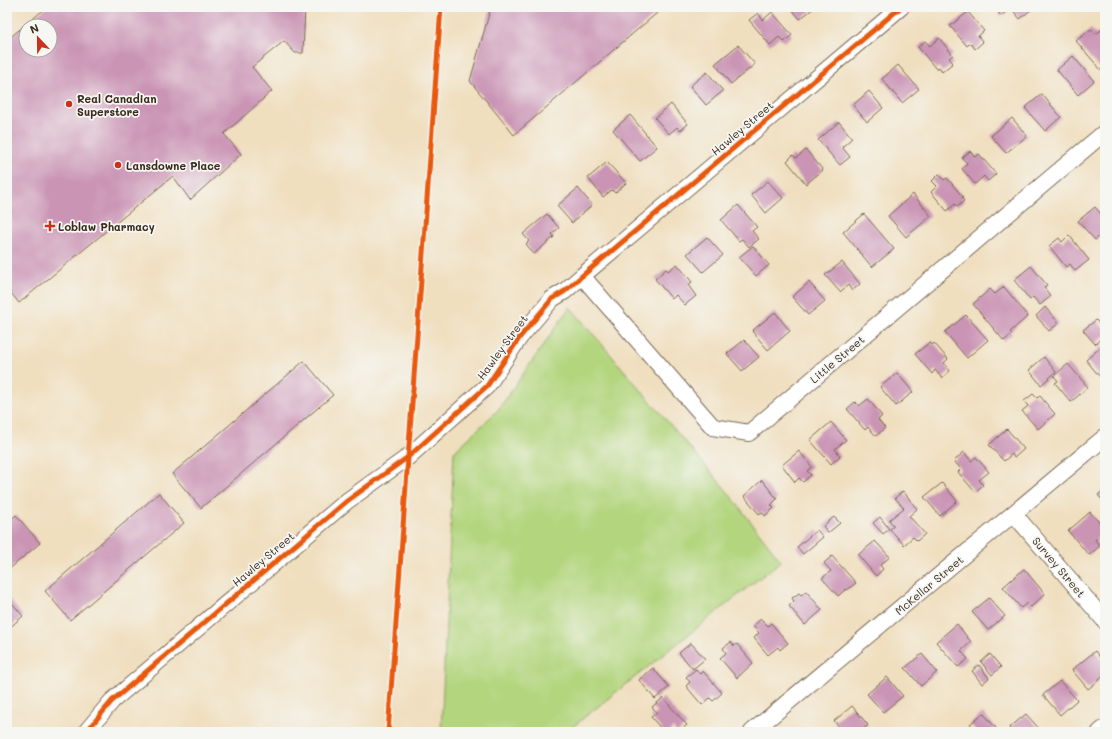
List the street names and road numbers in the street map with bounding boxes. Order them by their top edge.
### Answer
street label: Hawley Street [708,97,776,159]
street label: Hawley Street [473,311,531,383]
street label: Little Street [807,332,868,386]
street label: Hawley Street [229,528,297,590]
street label: Survey Street [1029,534,1089,601]
street label: McKellar Street [892,552,967,618]

